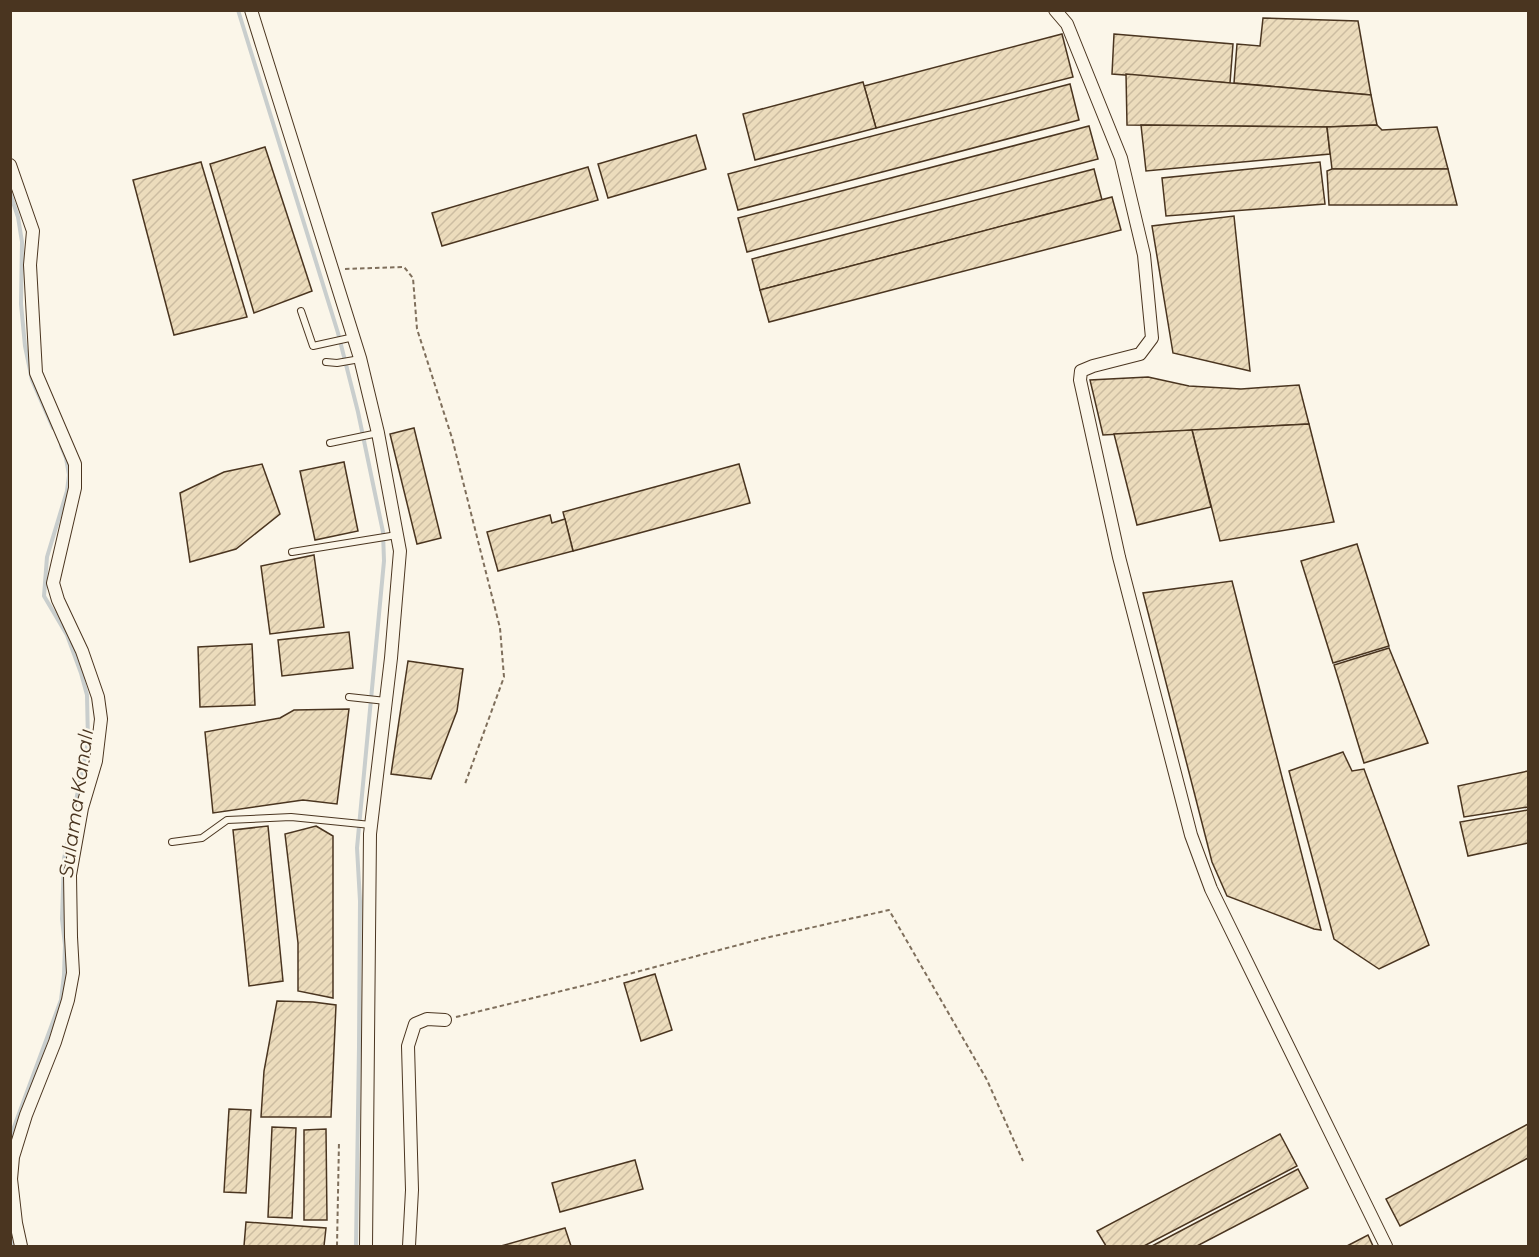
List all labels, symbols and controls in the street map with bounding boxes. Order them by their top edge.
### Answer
water label: Sulama Kanalı [54,727,98,879]

